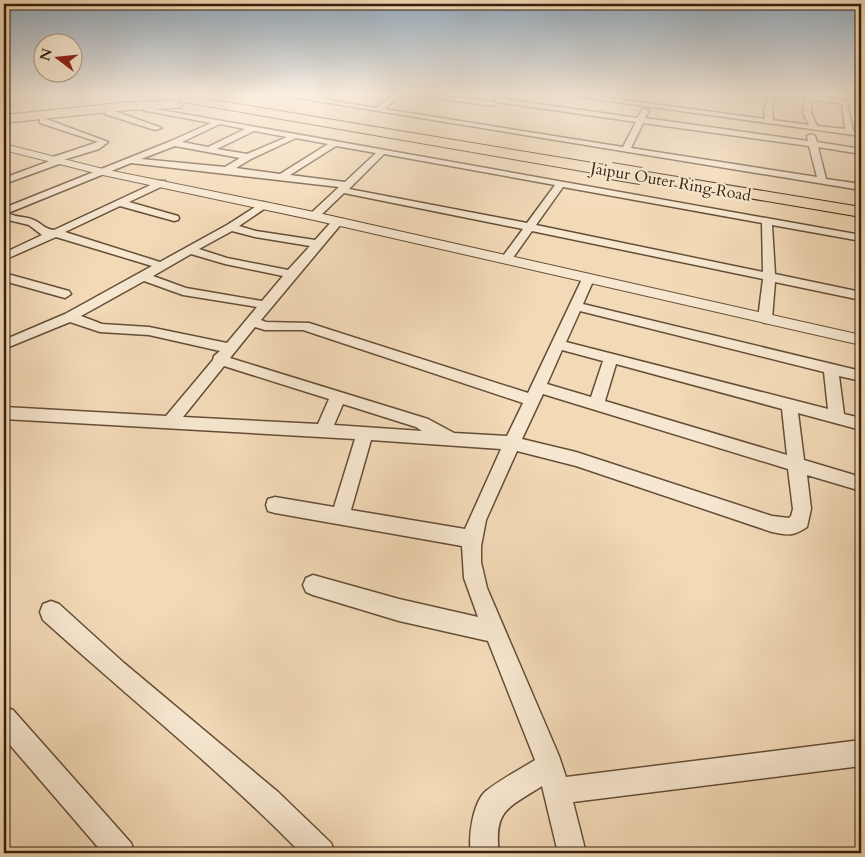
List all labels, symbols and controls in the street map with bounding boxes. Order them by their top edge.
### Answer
north arrow [32,32,82,82]
text: N [35,46,57,63]
street label: Jaipur Outer Ring Road [587,157,753,207]

